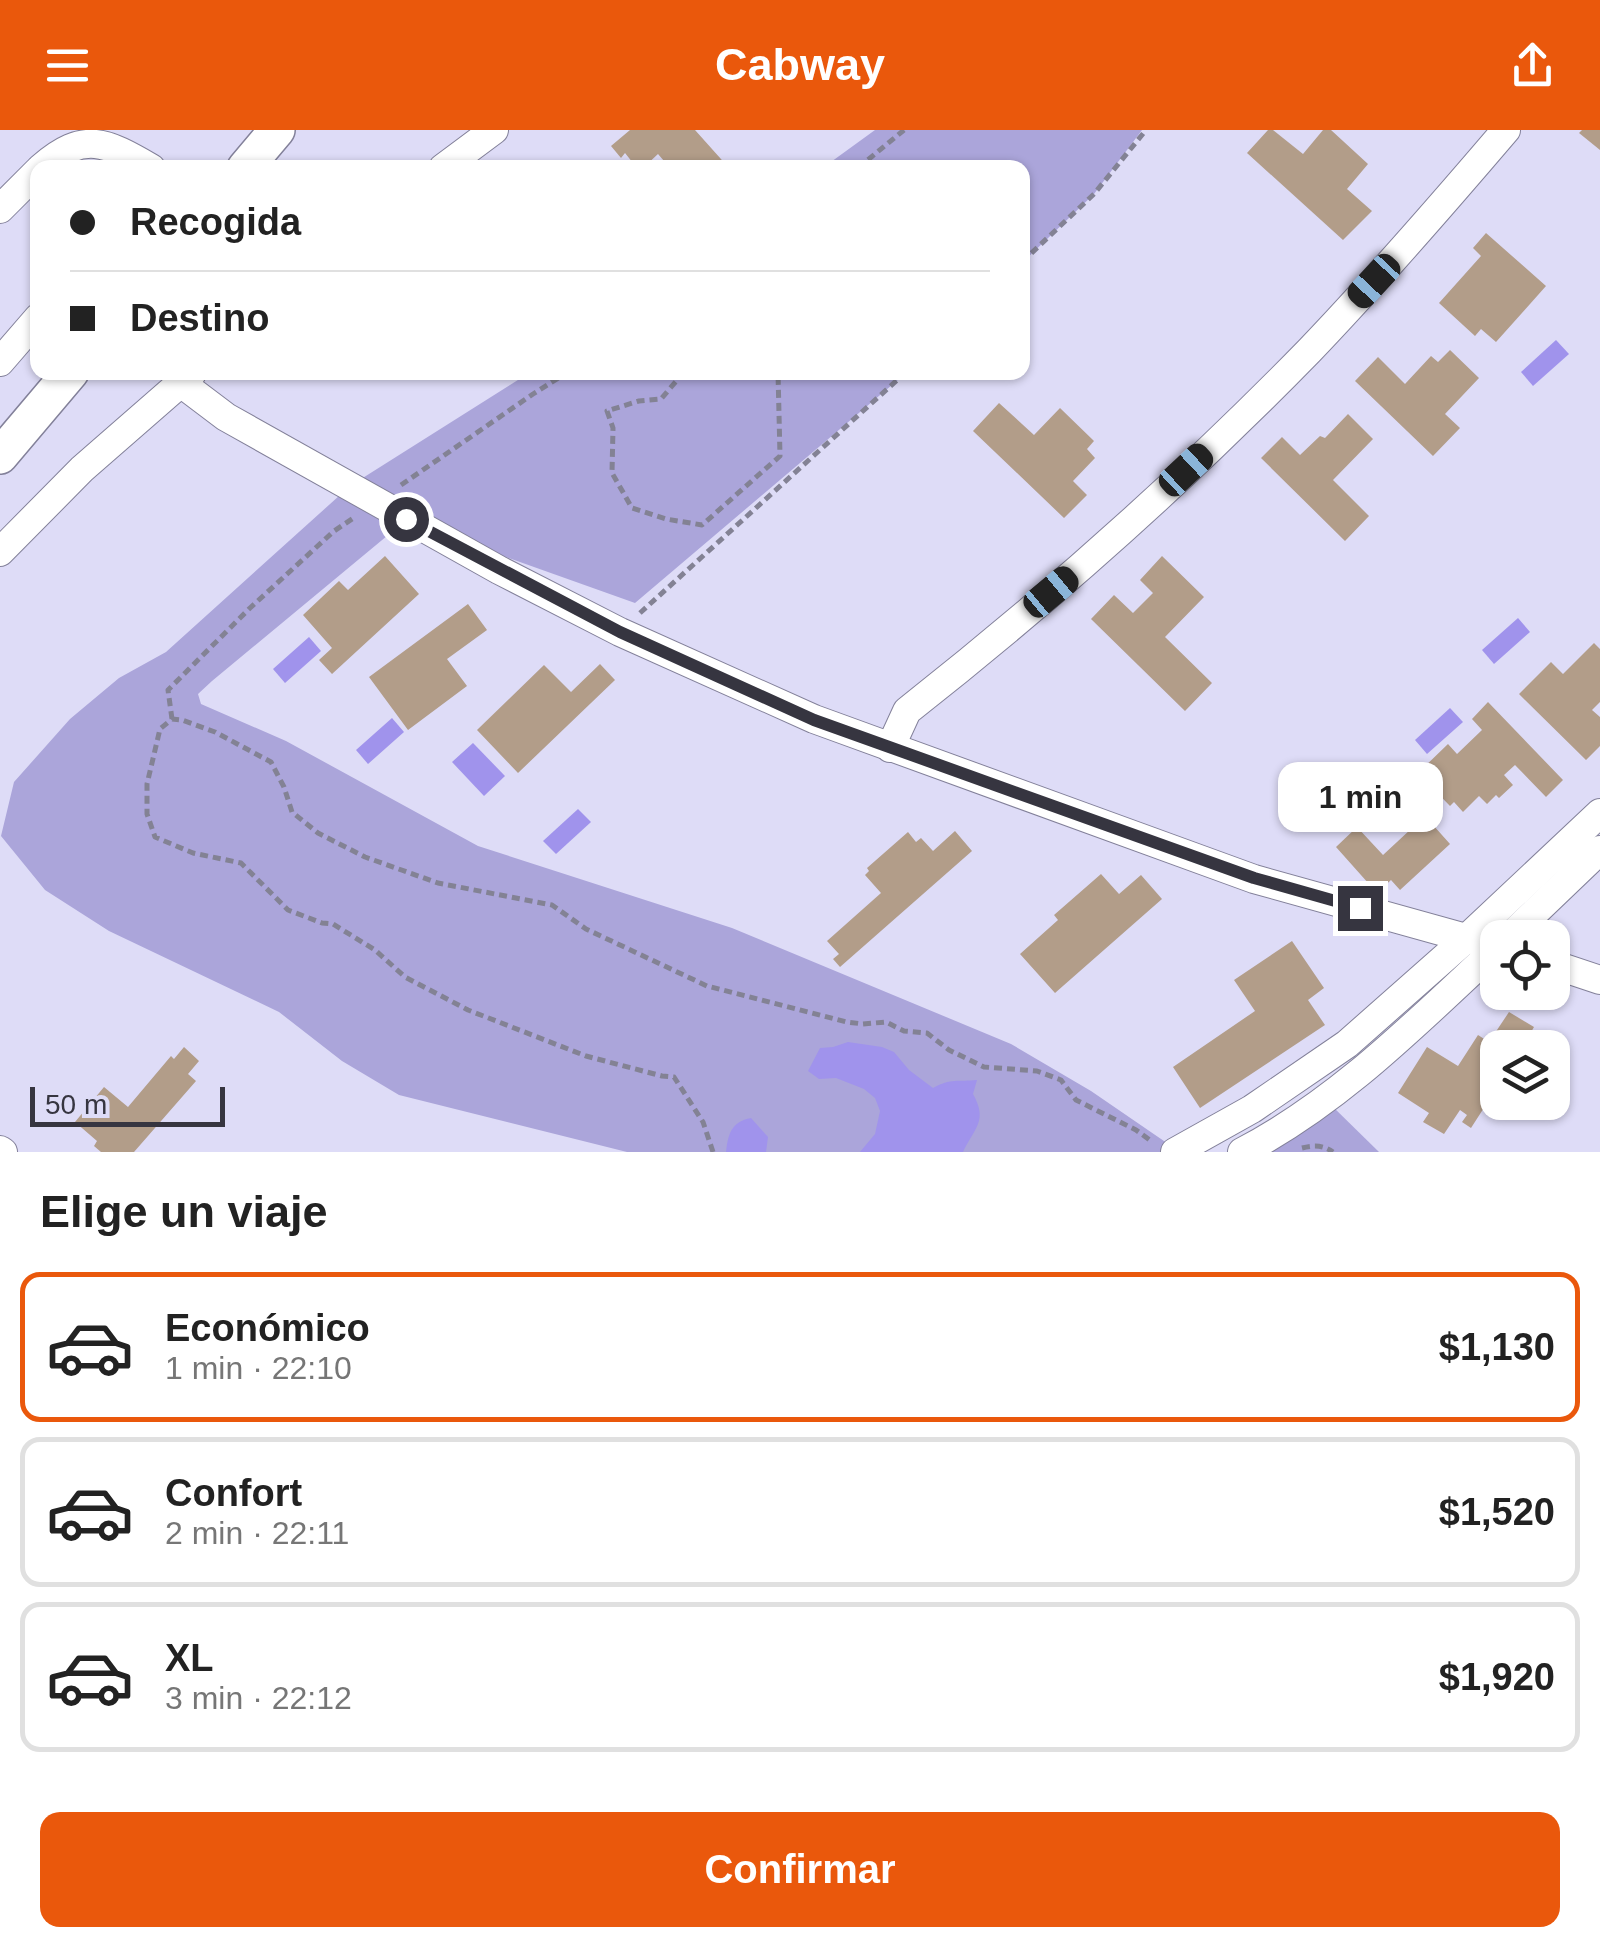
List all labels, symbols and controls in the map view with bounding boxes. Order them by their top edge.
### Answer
icon: menu [40,38,95,93]
icon: share [1505,38,1560,93]
text: Cabway [715,39,885,90]
text: Recogida [130,201,301,243]
car [1343,249,1405,313]
text: Destino [130,297,269,339]
car [1154,439,1218,501]
route start [384,497,429,542]
car [1018,561,1084,623]
callout: 1 min [1278,763,1442,833]
text: 1 min [1319,779,1402,815]
route end [1338,886,1383,931]
map controls [1480,920,1570,1120]
button: locate [1480,920,1570,1010]
button: layers [1480,1030,1570,1120]
scale bar [30,1082,225,1126]
text: 50 m [45,1089,107,1120]
text: Elige un viaje [40,1186,328,1237]
icon: car [45,1302,135,1392]
text: Económico [165,1307,370,1349]
text: $1,130 [1439,1326,1555,1368]
text: 1 min · 22:10 [165,1350,352,1386]
icon: car [45,1467,135,1557]
text: Confort [165,1472,302,1514]
text: $1,520 [1439,1491,1555,1533]
text: 2 min · 22:11 [165,1515,349,1551]
icon: car [45,1632,135,1722]
text: XL [165,1637,214,1679]
text: $1,920 [1439,1656,1555,1698]
text: 3 min · 22:12 [165,1680,352,1716]
button: Confirmar [40,1812,1560,1927]

